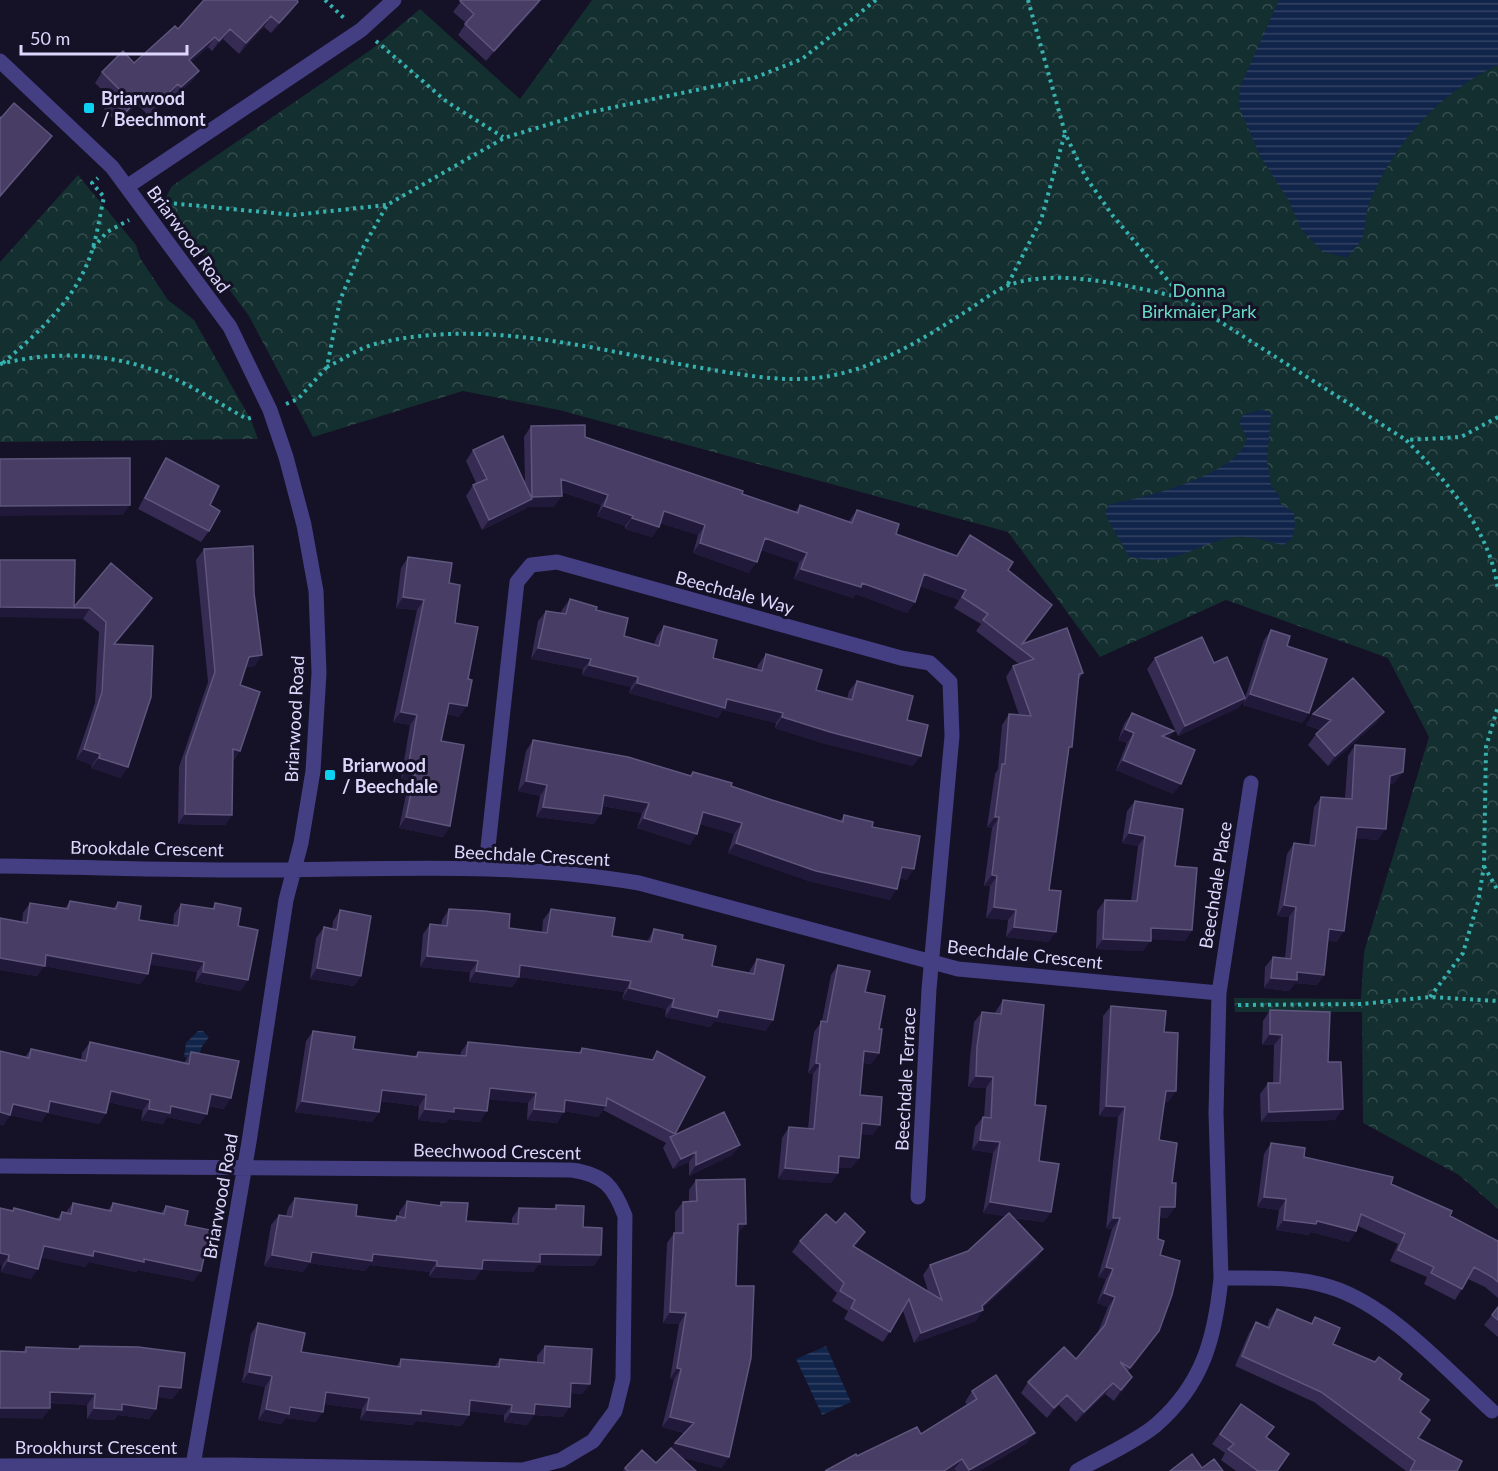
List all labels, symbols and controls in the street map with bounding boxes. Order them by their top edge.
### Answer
scale bar [21,18,188,56]
text: 50 m [30,27,70,49]
place label: Briarwood / Beechmont [101,87,206,130]
marker: Briarwood / Beechmont [82,101,96,115]
street label: Briarwood Road [143,181,235,297]
park label: Donna Birkmaier Park [1142,279,1257,322]
street label: Beechdale Way [673,566,797,619]
street label: Briarwood Road [280,655,308,783]
place label: Briarwood / Beechdale [342,754,438,797]
marker: Briarwood / Beechdale [323,768,337,782]
street label: Beechdale Place [1194,820,1236,950]
street label: Brookdale Crescent [70,836,225,860]
street label: Beechdale Crescent [453,840,611,870]
street label: Beechdale Crescent [946,935,1104,973]
street label: Beechdale Terrace [890,1007,920,1151]
street label: Briarwood Road [198,1132,242,1260]
street label: Beechwood Crescent [413,1139,582,1163]
street label: Brookhurst Crescent [15,1436,178,1458]

